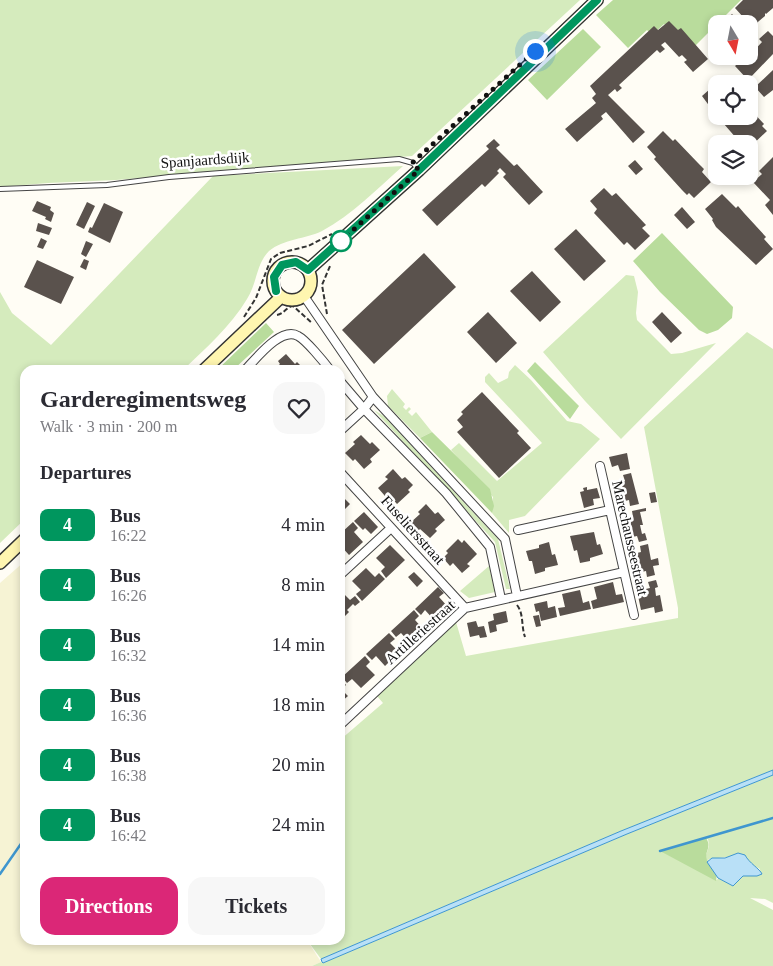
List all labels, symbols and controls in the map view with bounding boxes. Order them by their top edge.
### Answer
north arrow [708,15,758,65]
map controls [708,15,758,185]
your location [523,39,548,64]
button: locate [708,75,758,125]
button: layers [708,135,758,185]
street label: Spanjaardsdijk [160,149,251,171]
unlabelled marker [330,230,352,252]
button: heart [273,382,325,434]
text: Garderegimentsweg [40,386,246,412]
text: Walk · 3 min · 200 m [40,418,177,435]
text: Departures [40,462,131,483]
street label: Marechausseestraat [609,479,651,598]
street label: Fuseliersstraat [378,492,448,568]
text: Bus [110,505,141,526]
text: 4 min [281,514,325,535]
text: 4 [63,515,72,535]
text: 16:22 [110,527,146,544]
text: Bus [110,565,141,586]
text: 8 min [281,574,325,595]
text: 4 [63,575,72,595]
text: 16:26 [110,587,146,604]
street label: Artilleriestraat [382,596,458,667]
text: Bus [110,625,141,646]
text: 14 min [272,634,325,655]
text: 4 [63,635,72,655]
text: 16:32 [110,647,146,664]
text: Bus [110,685,141,706]
text: 18 min [272,694,325,715]
text: 4 [63,695,72,715]
text: 16:36 [110,707,146,724]
text: Bus [110,745,141,766]
text: 20 min [272,754,325,775]
text: 4 [63,755,72,775]
text: 16:38 [110,767,146,784]
text: Bus [110,805,141,826]
text: 24 min [272,814,325,835]
text: 4 [63,815,72,835]
text: 16:42 [110,827,146,844]
button: Directions [40,877,178,935]
button: Tickets [188,877,325,935]

